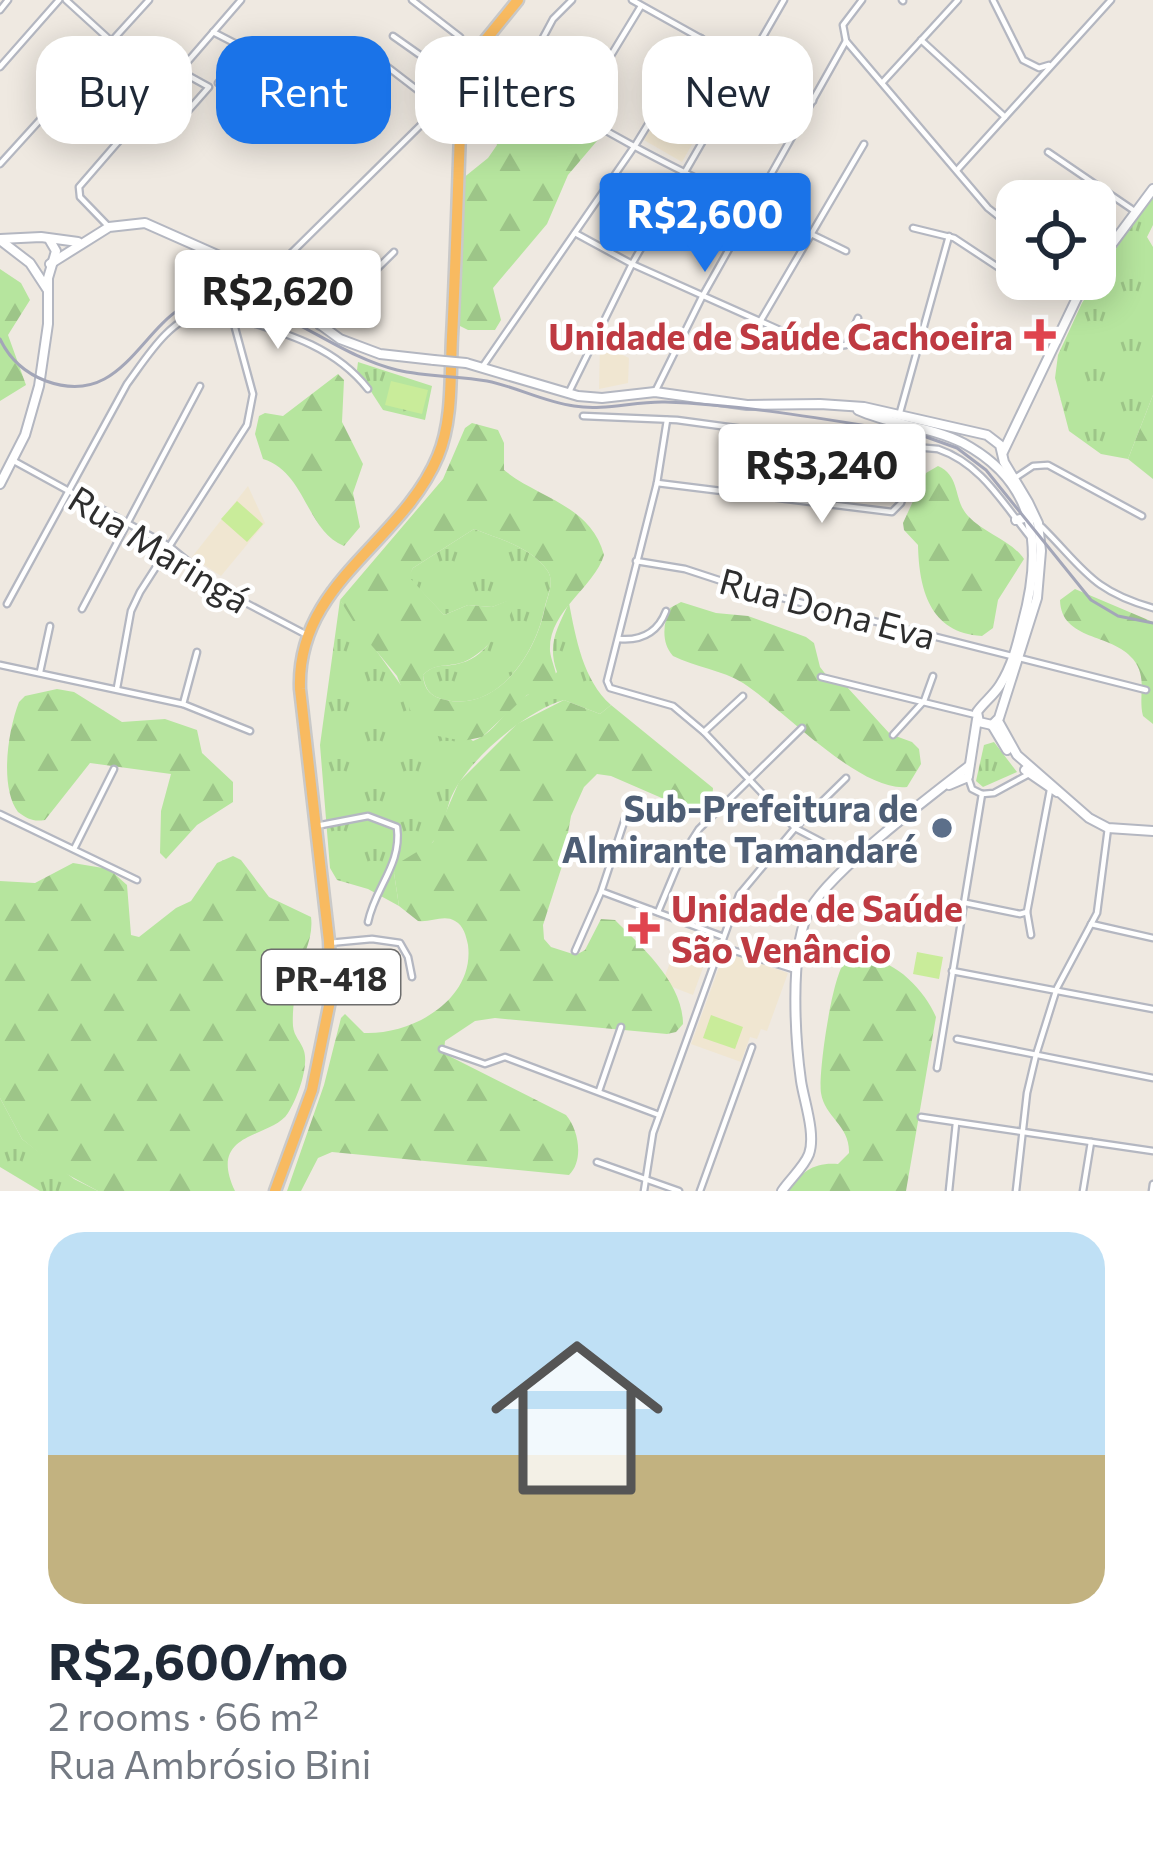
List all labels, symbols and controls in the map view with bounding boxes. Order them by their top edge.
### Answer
chip: Buy [36,36,192,144]
chip: Rent [216,36,391,144]
chip: Filters [415,36,618,144]
chip: New [642,36,813,144]
pin: R$2,600 [594,173,816,275]
map controls [996,180,1116,300]
button: locate [996,180,1116,300]
text: R$2,600 [627,188,783,236]
pin: R$2,620 [167,250,389,352]
text: R$2,620 [202,265,354,313]
place label: Unidade de Saúde Cachoeira [548,313,1013,357]
marker: Unidade de Saúde Cachoeira [1024,319,1056,351]
pin: R$3,240 [711,424,933,526]
text: R$3,240 [746,439,898,487]
street label: Rua Maringá [61,475,259,621]
street label: Rua Dona Eva [715,557,941,657]
place label: Sub-Prefeitura de Almirante Tamandaré [561,785,918,870]
marker: Sub-Prefeitura de Almirante Tamandaré [929,815,955,841]
place label: Unidade de Saúde São Venâncio [671,885,963,970]
marker: Unidade de Saúde São Venâncio [628,912,660,944]
road number: PR-418 [262,950,400,1004]
icon: home [469,1310,685,1526]
text: R$2,600/mo [48,1628,348,1691]
text: 2 rooms · 66 m² [48,1691,319,1739]
text: Rua Ambrósio Bini [48,1739,372,1787]

